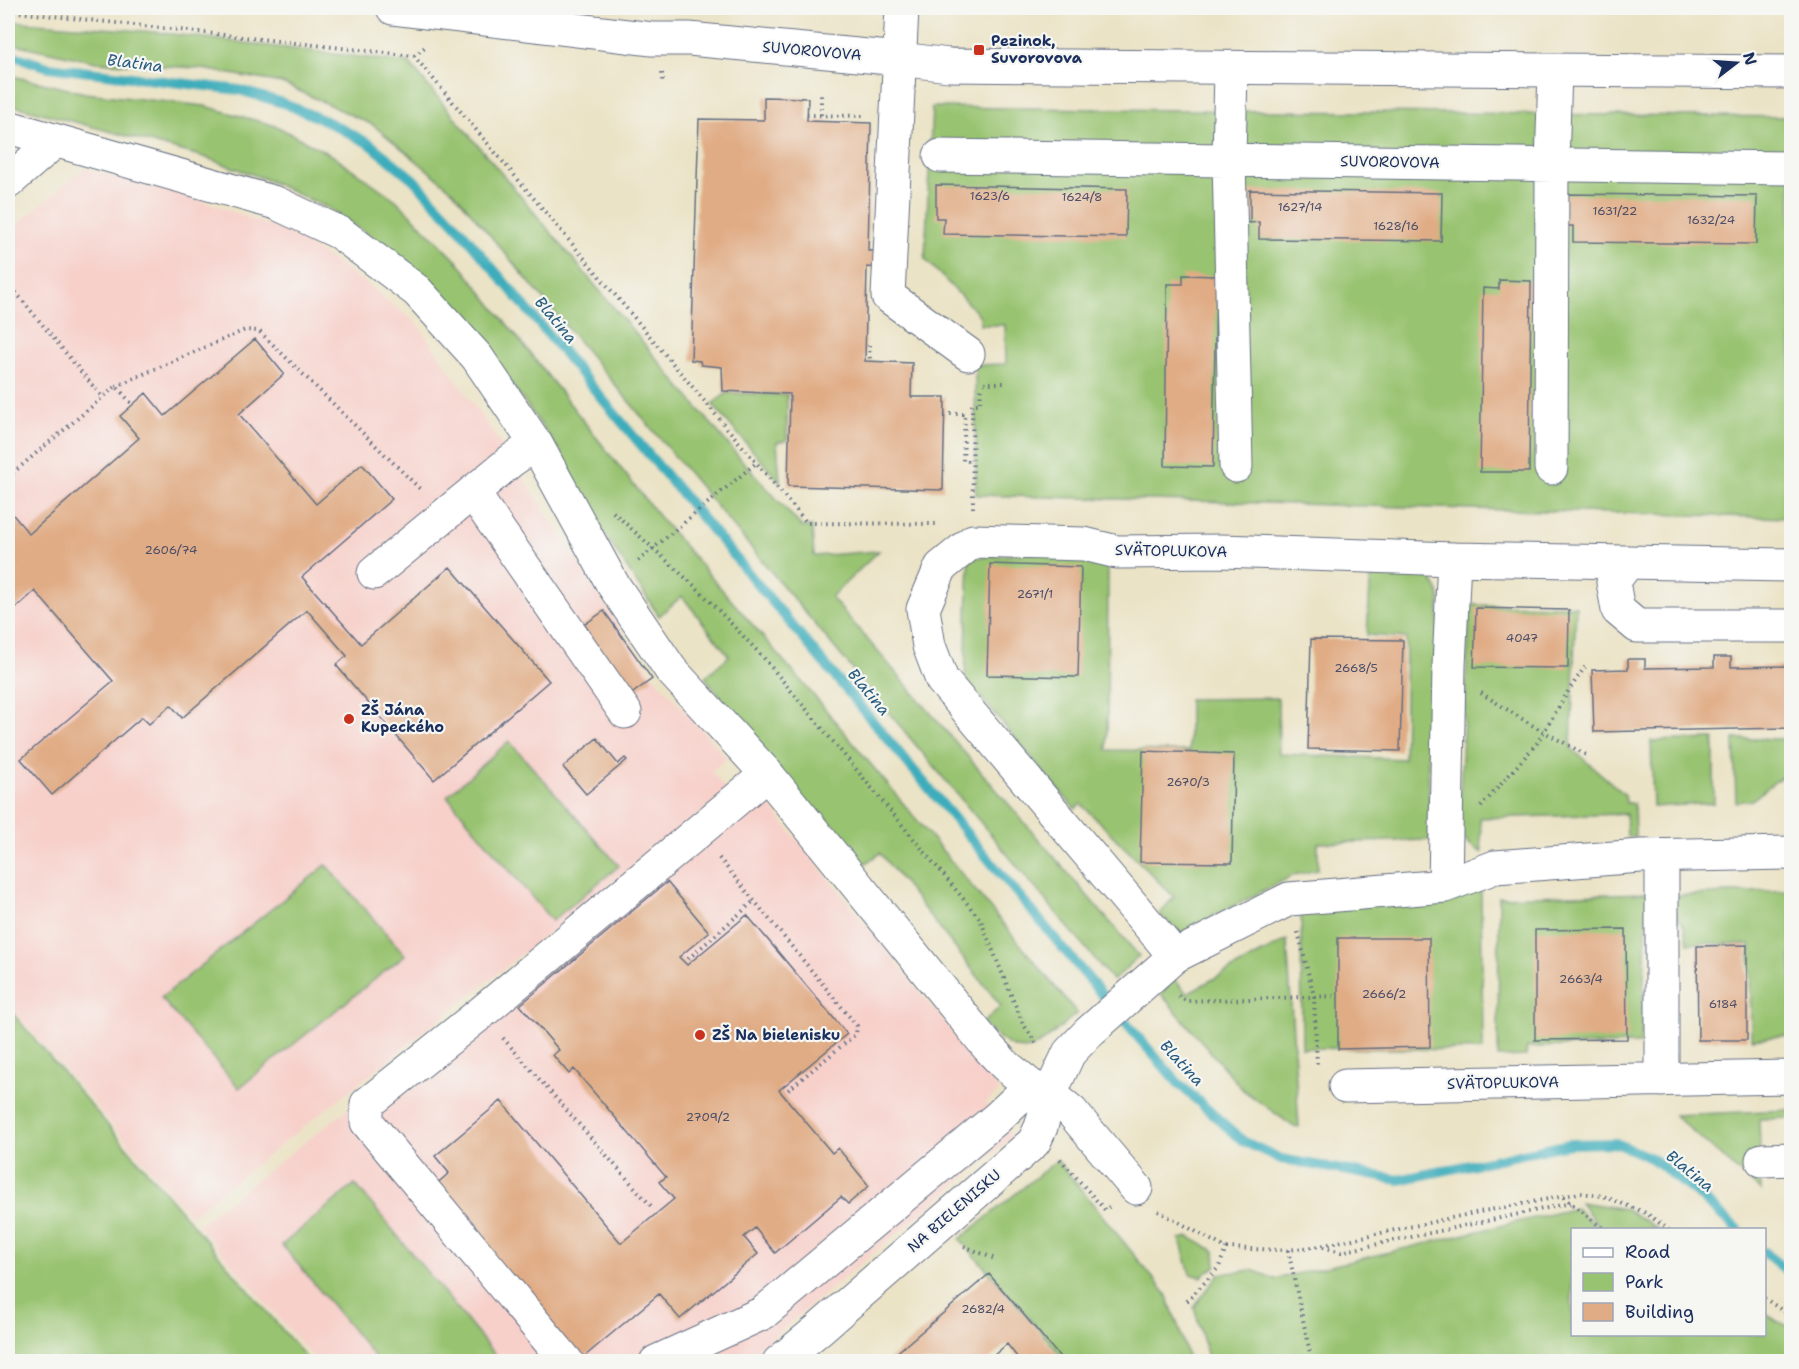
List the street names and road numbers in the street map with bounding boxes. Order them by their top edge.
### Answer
street label: SUVOROVOVA [761,37,863,65]
street label: SUVOROVOVA [1340,151,1440,173]
street label: SVÄTOPLUKOVA [1115,540,1227,562]
street label: SVÄTOPLUKOVA [1447,1072,1559,1094]
street label: NA BIELENISKU [903,1165,1005,1257]

